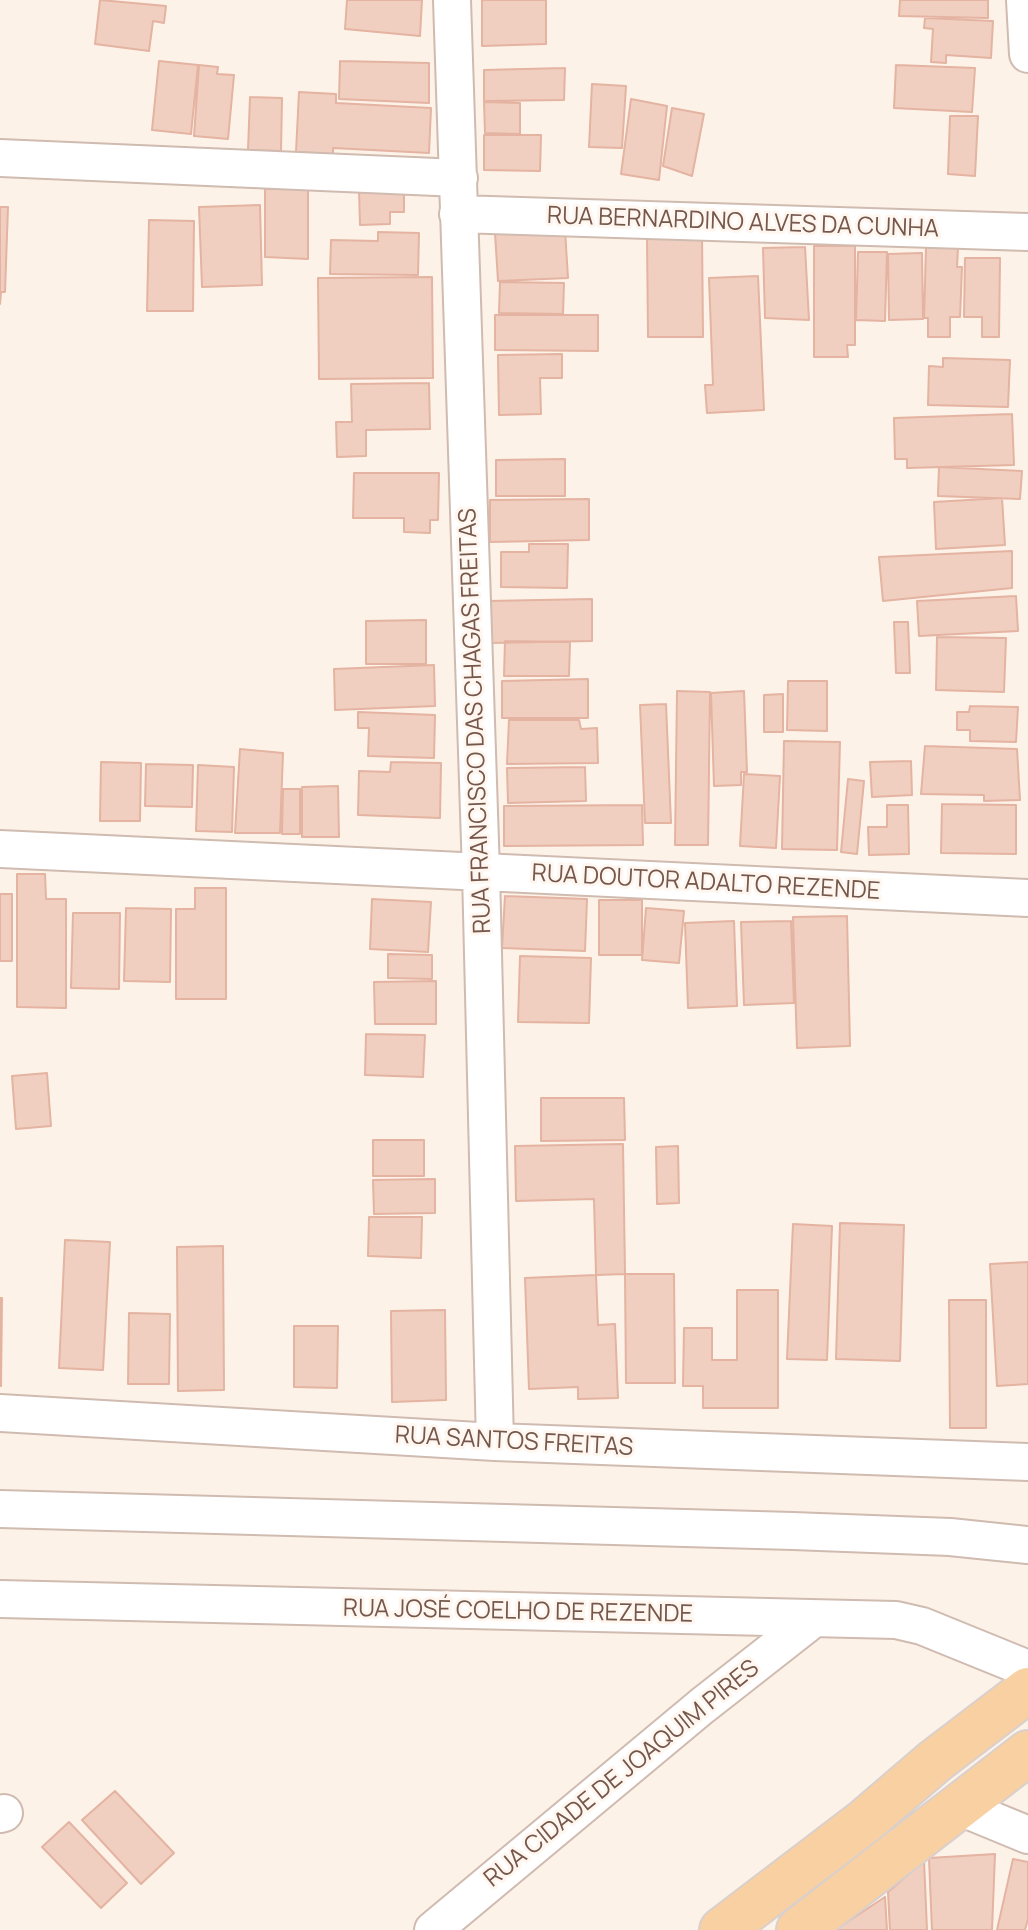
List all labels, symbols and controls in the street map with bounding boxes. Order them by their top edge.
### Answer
street label: RUA BERNARDINO ALVES DA CUNHA [546,202,940,244]
street label: RUA FRANCISCO DAS CHAGAS FREITAS [454,508,498,934]
street label: RUA DOUTOR ADALTO REZENDE [531,859,881,907]
street label: RUA SANTOS FREITAS [394,1421,634,1463]
street label: RUA JOSÉ COELHO DE REZENDE [343,1595,693,1629]
street label: RUA CIDADE DE JOAQUIM PIRES [479,1654,765,1894]

